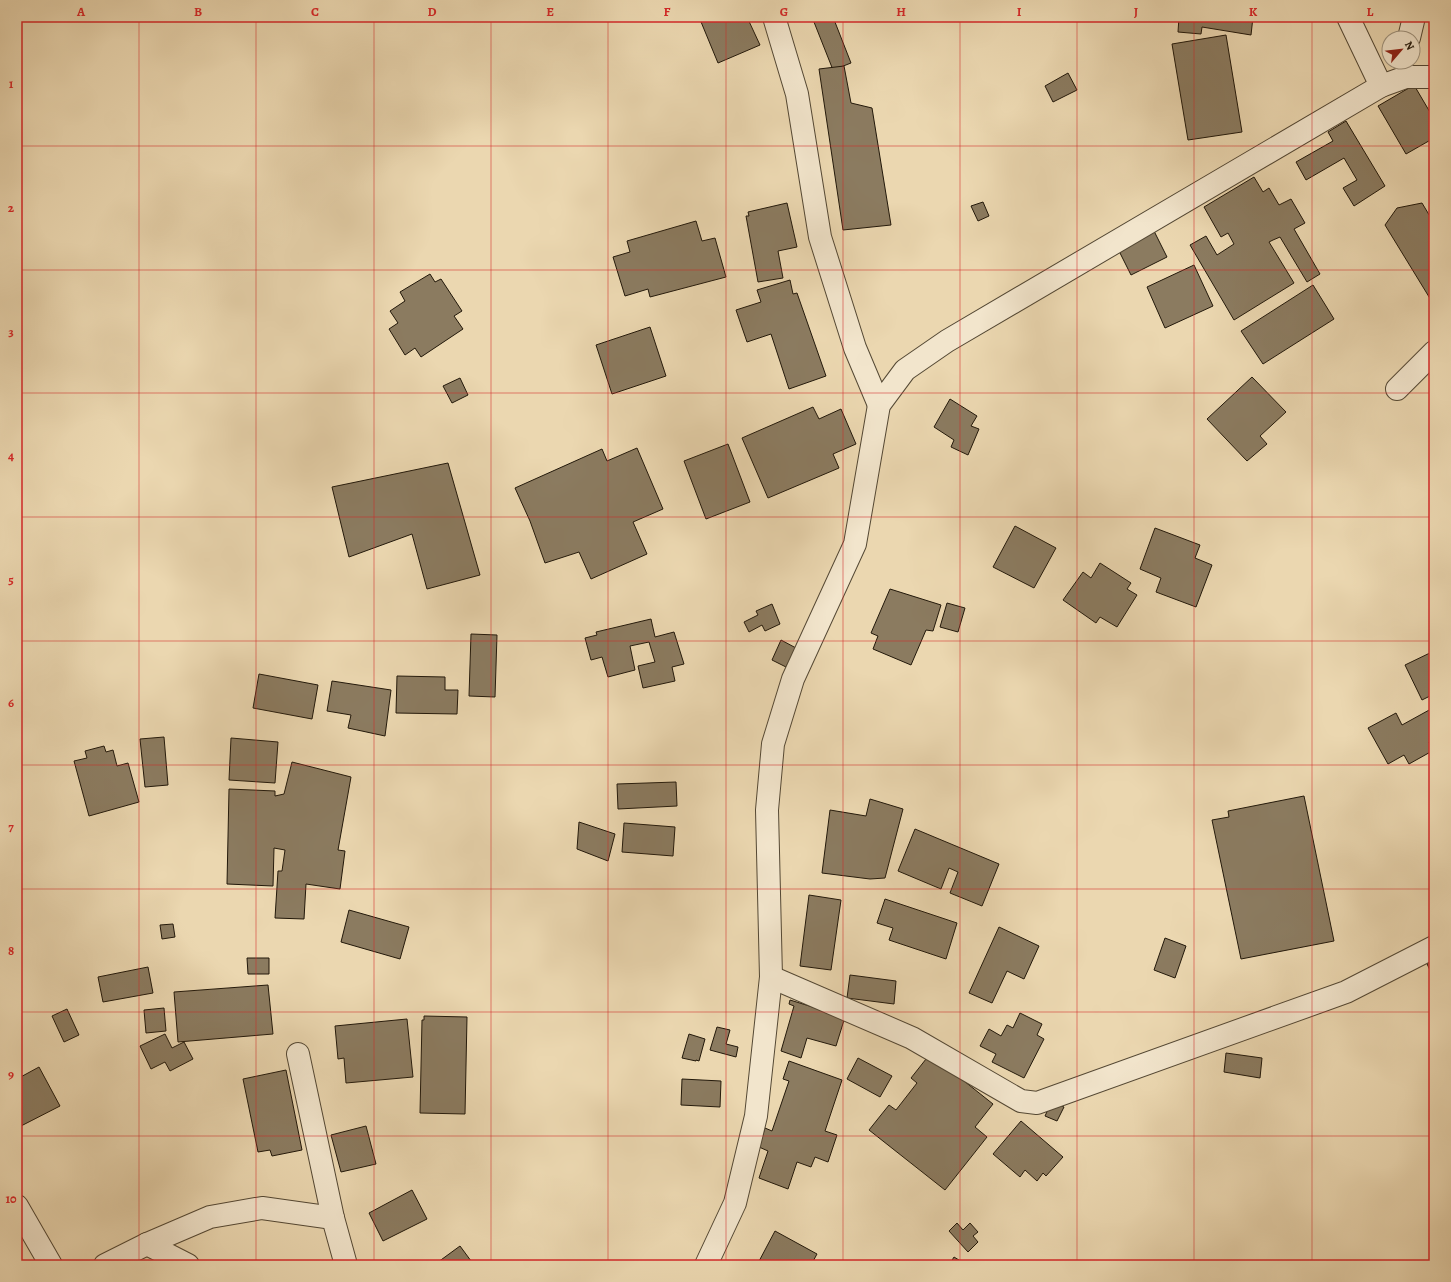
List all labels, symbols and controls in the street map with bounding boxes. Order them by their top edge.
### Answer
text: A [76,3,86,20]
text: B [194,3,202,20]
text: C [311,3,319,20]
text: D [427,3,437,20]
text: E [546,3,554,20]
text: F [664,3,671,20]
text: G [780,3,788,20]
text: H [896,3,906,20]
text: I [1017,3,1022,20]
text: J [1134,3,1138,20]
text: K [1249,3,1258,20]
text: L [1367,3,1374,20]
north arrow [1381,30,1421,70]
text: N [1401,38,1418,53]
text: 1 [9,75,14,92]
text: 2 [8,199,15,216]
text: 3 [8,323,14,340]
text: 4 [8,447,14,464]
text: 5 [8,571,14,588]
text: 6 [8,694,14,711]
text: 7 [8,818,14,835]
text: 8 [8,942,14,959]
text: 9 [8,1066,14,1083]
text: 10 [5,1190,17,1207]

